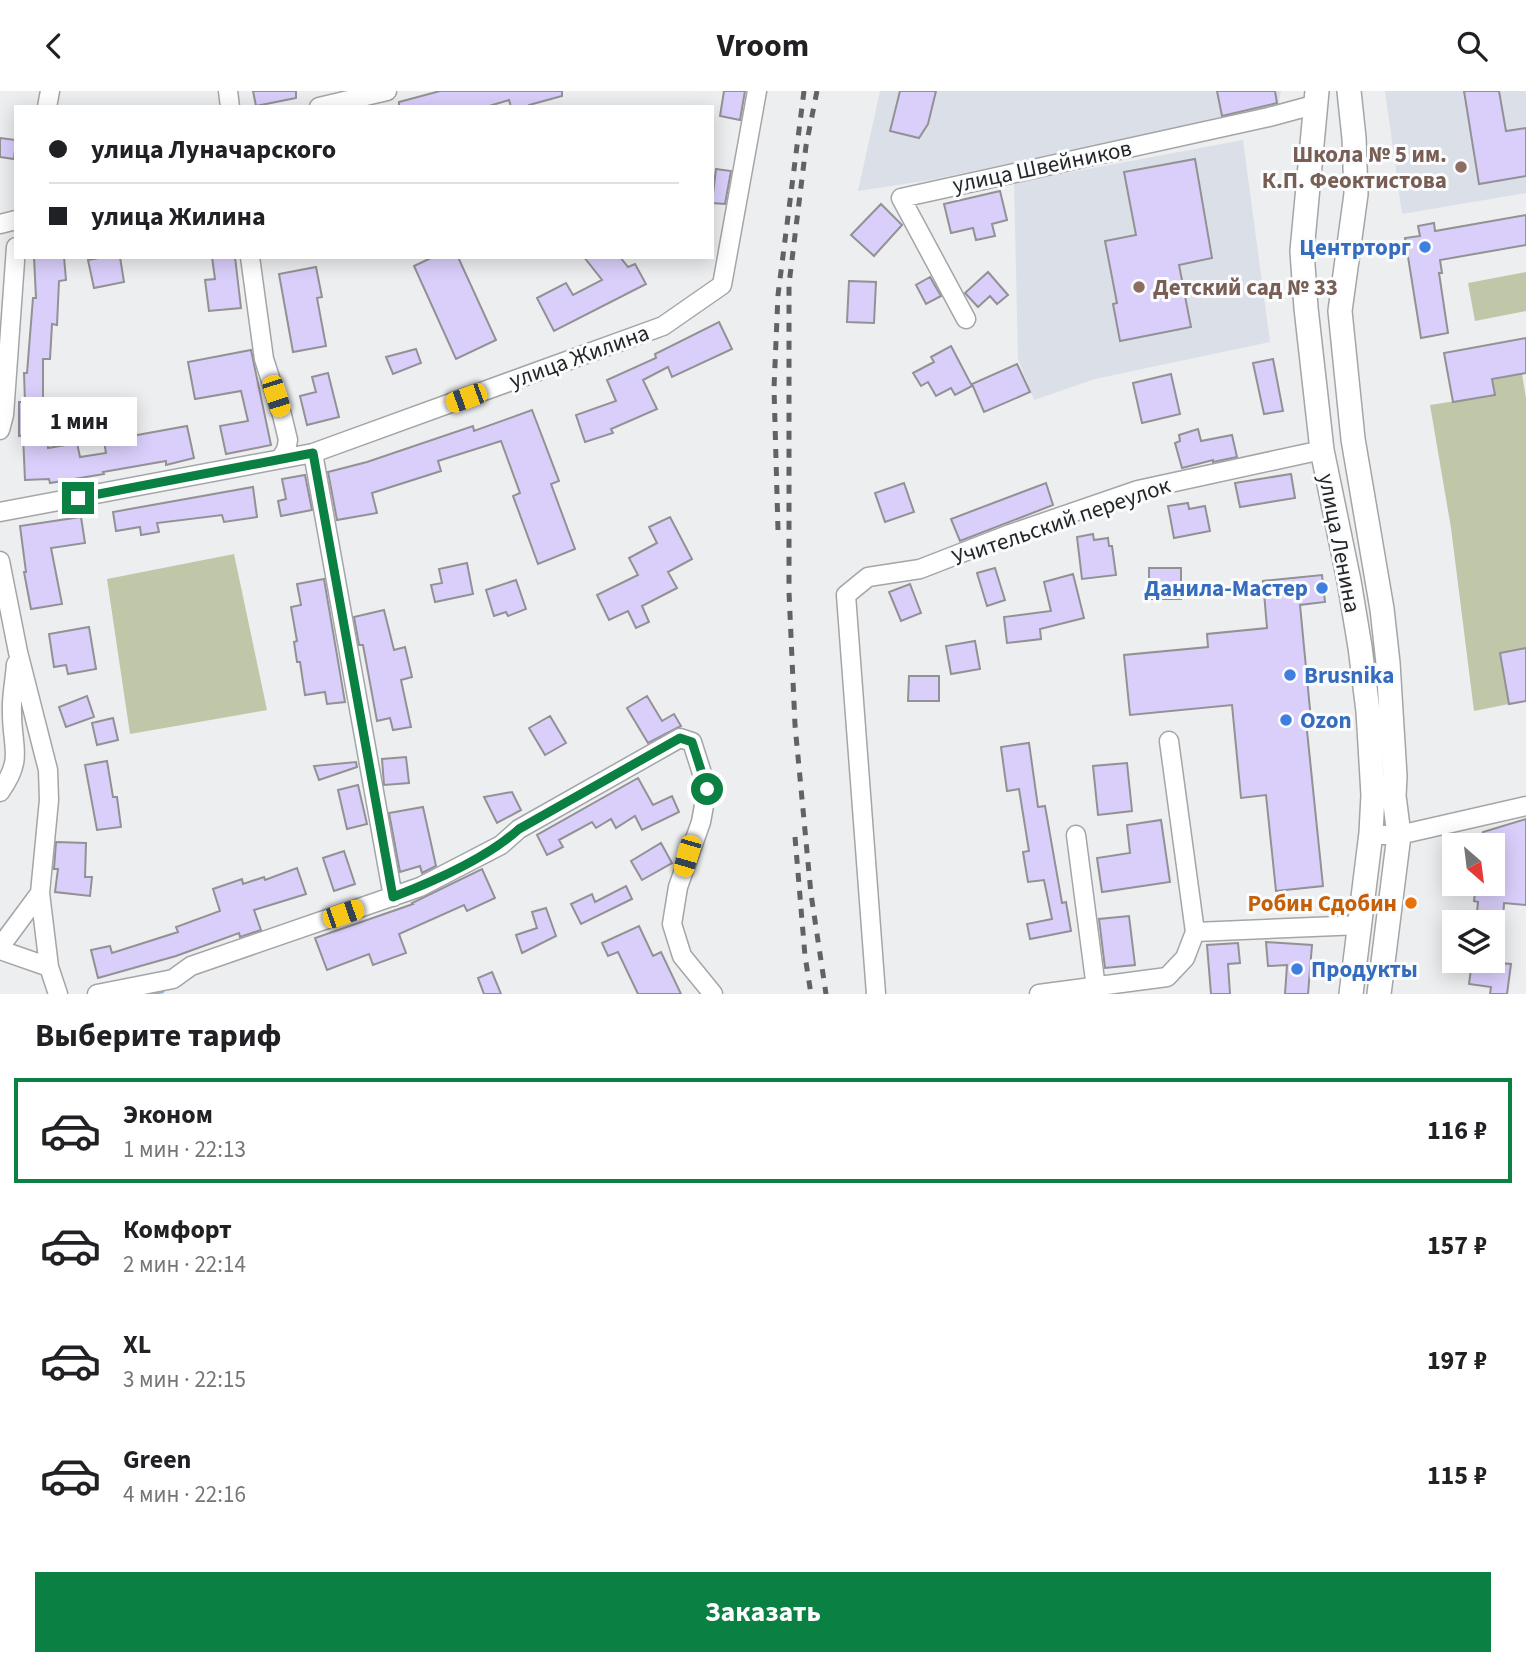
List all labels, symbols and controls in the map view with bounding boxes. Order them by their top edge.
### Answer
text: Vroom [717,23,809,69]
icon: back [35,27,73,65]
icon: search [1453,27,1491,65]
text: улица Луначарского [91,131,336,168]
street label: улица Швейников [950,131,1135,202]
place label: Школа № 5 им. К.П. Феоктистова [1262,138,1447,197]
marker: Школа № 5 им. К.П. Феоктистова [1453,159,1469,175]
text: улица Жилина [91,198,266,235]
place label: Центрторг [1299,231,1411,264]
marker: Центрторг [1417,239,1433,255]
place label: Детский сад № 33 [1153,271,1338,304]
marker: Детский сад № 33 [1131,279,1147,295]
street label: улица Жилина [505,316,654,397]
car [260,373,293,419]
car [443,381,490,415]
callout: 1 мин [20,397,136,445]
text: 1 мин [50,405,108,438]
street label: Учительский переулок [948,468,1175,574]
street label: улица Ленина [1310,471,1369,616]
route end [62,482,94,514]
place label: Данила-Мастер [1144,572,1308,605]
marker: Данила-Мастер [1314,580,1330,596]
place label: Brusnika [1304,659,1394,692]
marker: Brusnika [1282,667,1298,683]
place label: Ozon [1300,704,1352,737]
marker: Ozon [1278,712,1294,728]
route start [691,773,723,805]
car [672,833,703,879]
north arrow [1442,833,1505,896]
map controls [1442,833,1505,973]
place label: Робин Сдобин [1247,887,1397,920]
marker: Робин Сдобин [1403,895,1419,911]
car [320,897,367,931]
button: layers [1442,910,1505,973]
place label: Продукты [1311,953,1418,986]
marker: Продукты [1289,961,1305,977]
text: Выберите тариф [35,1013,282,1059]
text: Эконом [123,1096,213,1133]
icon: car [39,1099,102,1162]
text: 116 ₽ [1427,1112,1487,1149]
text: 1 мин · 22:13 [123,1133,246,1166]
text: Комфорт [123,1211,232,1248]
icon: car [39,1214,102,1277]
text: 157 ₽ [1427,1227,1487,1264]
text: 2 мин · 22:14 [123,1248,246,1281]
text: XL [123,1326,151,1363]
icon: car [39,1329,102,1392]
text: 197 ₽ [1427,1342,1487,1379]
text: 3 мин · 22:15 [123,1363,246,1396]
text: Green [123,1441,191,1478]
icon: car [39,1444,102,1507]
text: 115 ₽ [1427,1457,1487,1494]
text: 4 мин · 22:16 [123,1478,246,1511]
button: Заказать [35,1572,1491,1652]

